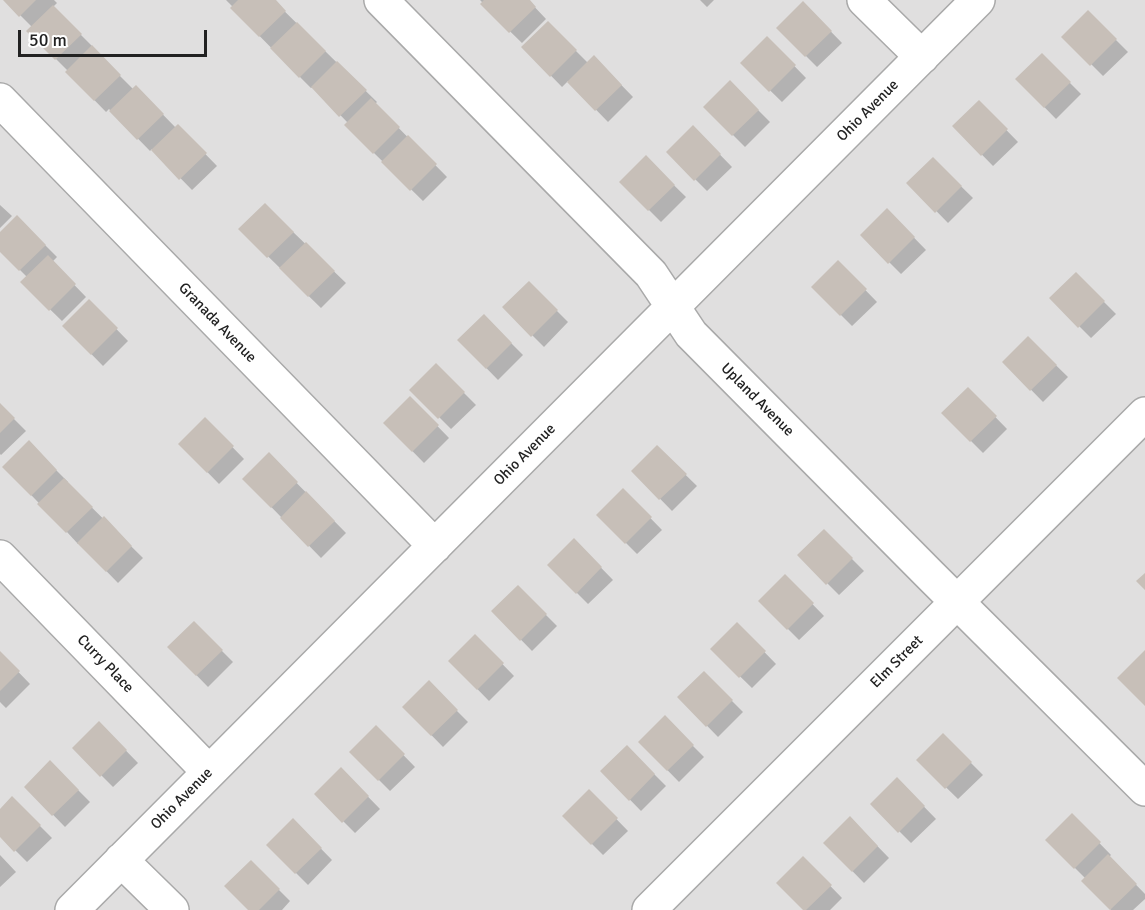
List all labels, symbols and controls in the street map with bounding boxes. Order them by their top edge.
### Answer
scale bar [21,18,210,56]
text: 50 m [29,29,67,51]
street label: Ohio Avenue [833,76,903,146]
street label: Granada Avenue [174,279,260,367]
street label: Upland Avenue [717,360,797,440]
street label: Ohio Avenue [490,420,560,490]
street label: Curry Place [73,631,137,697]
street label: Elm Street [867,632,927,692]
street label: Ohio Avenue [147,764,217,834]

